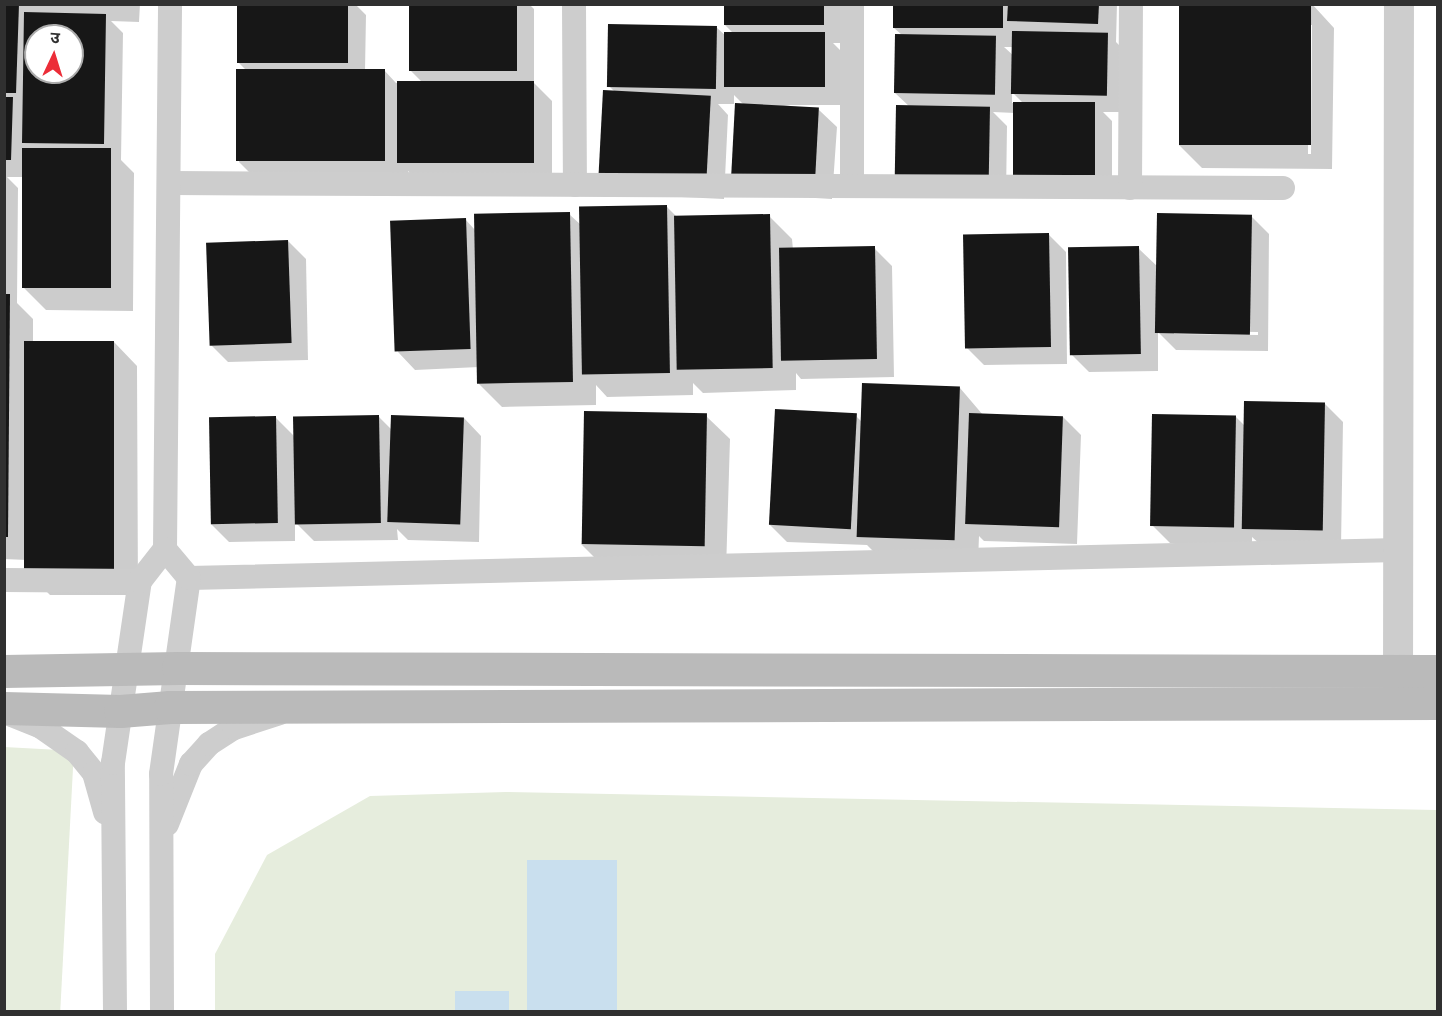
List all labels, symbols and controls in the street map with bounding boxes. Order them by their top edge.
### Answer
north arrow [24,24,84,84]
text: उ [50,27,61,49]

